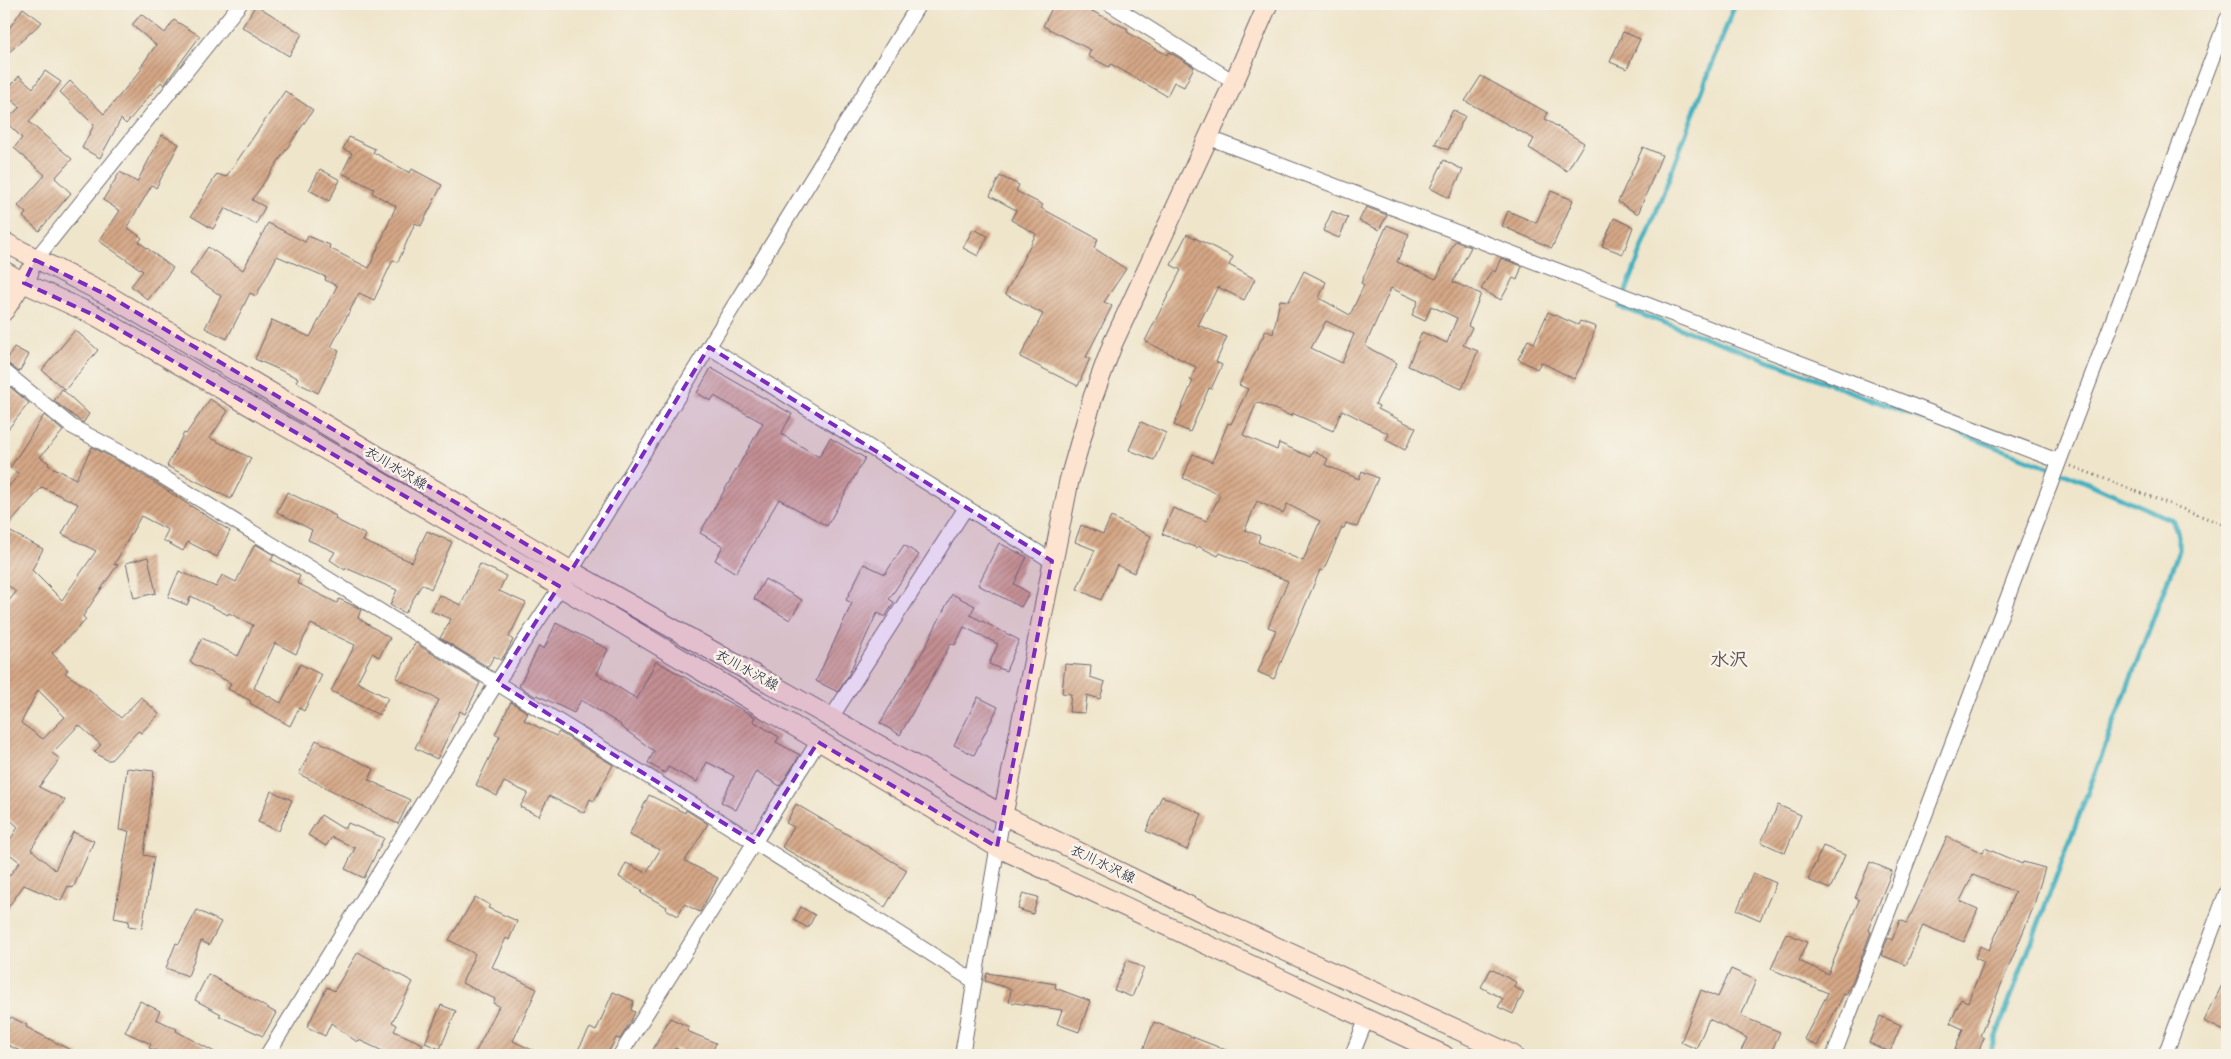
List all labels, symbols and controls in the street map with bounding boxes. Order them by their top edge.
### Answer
street label: 衣川水沢線 [362,443,430,493]
street label: 衣川水沢線 [712,646,782,694]
district label: 水沢 [1710,649,1748,672]
street label: 衣川水沢線 [1068,841,1138,887]

